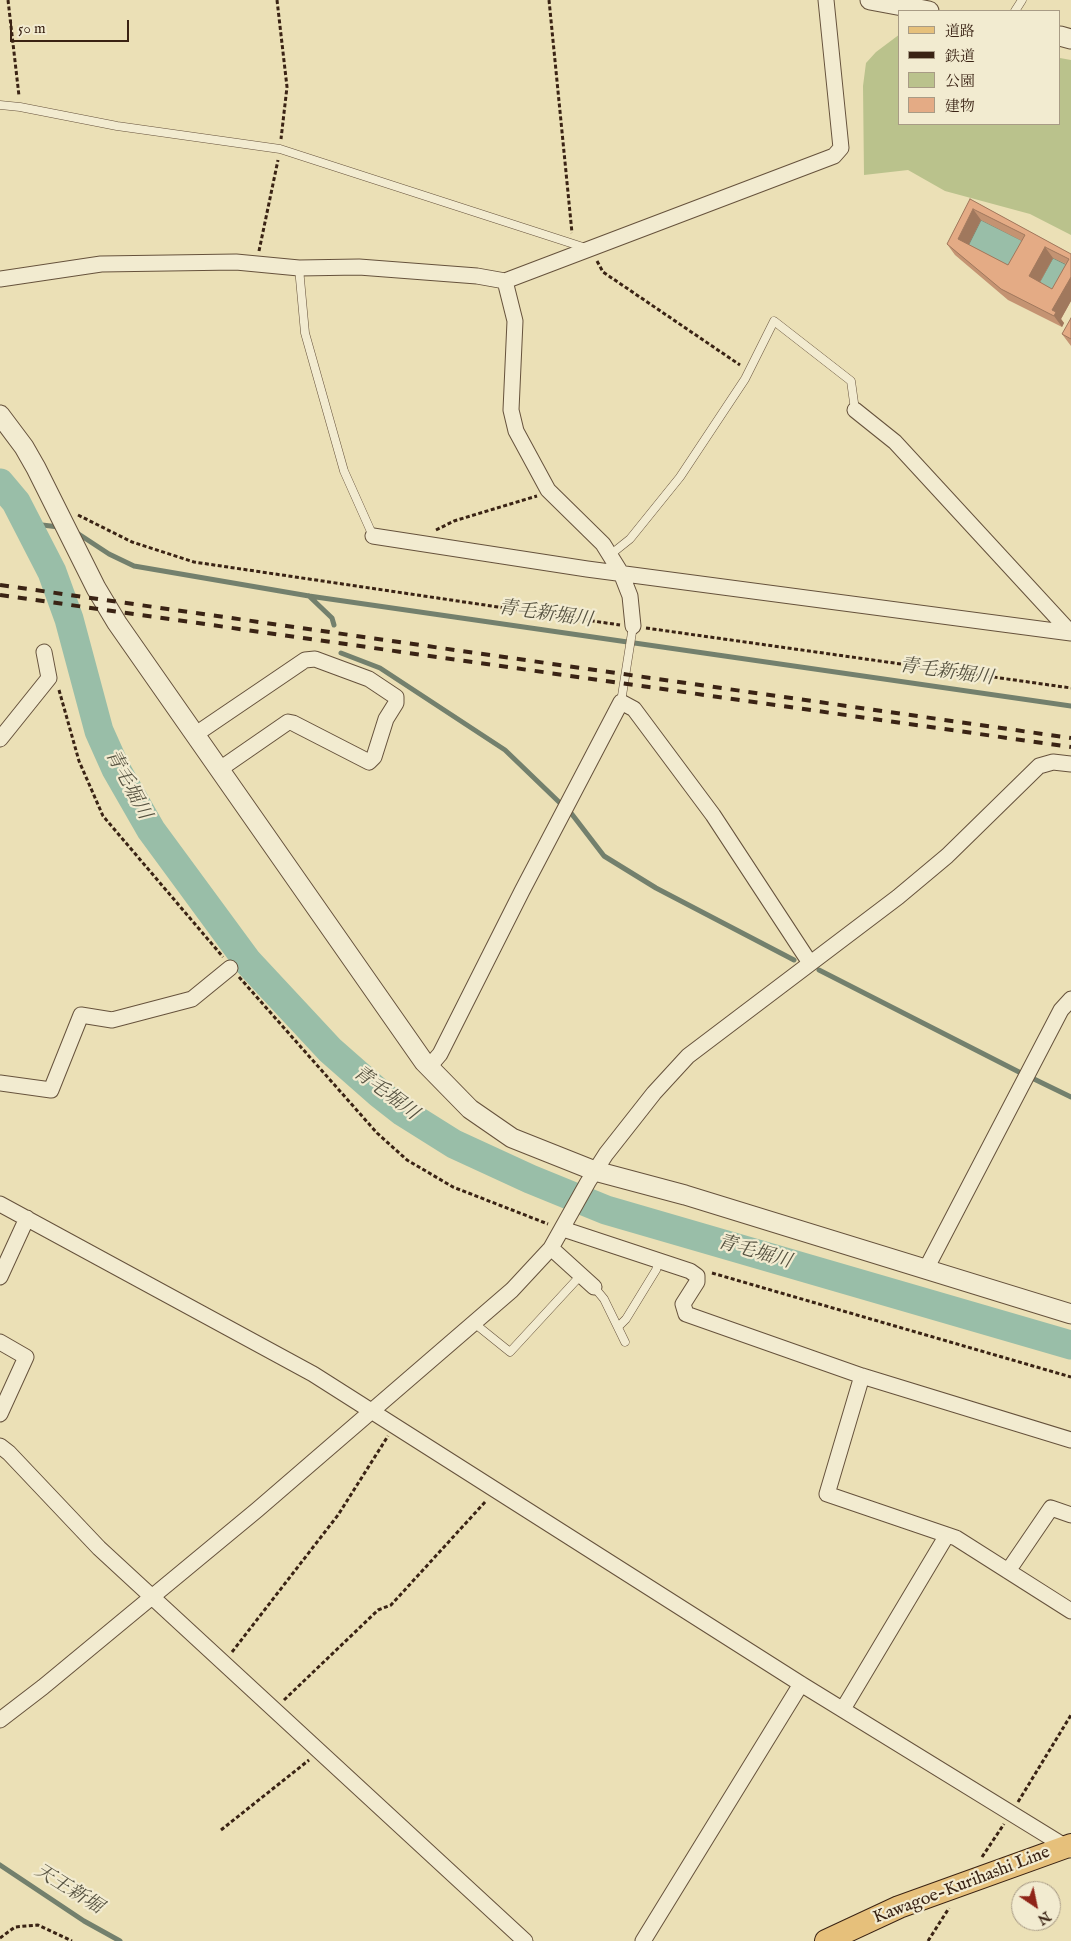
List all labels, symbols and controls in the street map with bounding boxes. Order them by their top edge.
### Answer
scale bar [12,10,131,42]
legend [898,10,1061,125]
text: 50 m [18,19,46,38]
text: 道路 [945,22,975,41]
text: 鉄道 [945,47,975,66]
text: 公園 [945,72,975,91]
text: 建物 [945,97,975,116]
water label: 青毛新堀川 [496,597,594,633]
water label: 青毛新堀川 [897,655,995,691]
water label: 青毛堀川 [99,746,155,824]
water label: 青毛堀川 [348,1062,422,1126]
water label: 青毛堀川 [714,1232,794,1274]
street label: Kawagoe-Kurihashi Line [871,1842,1053,1930]
water label: 天王新堀 [30,1860,106,1920]
north arrow [1011,1881,1061,1931]
text: N [1034,1907,1054,1928]

